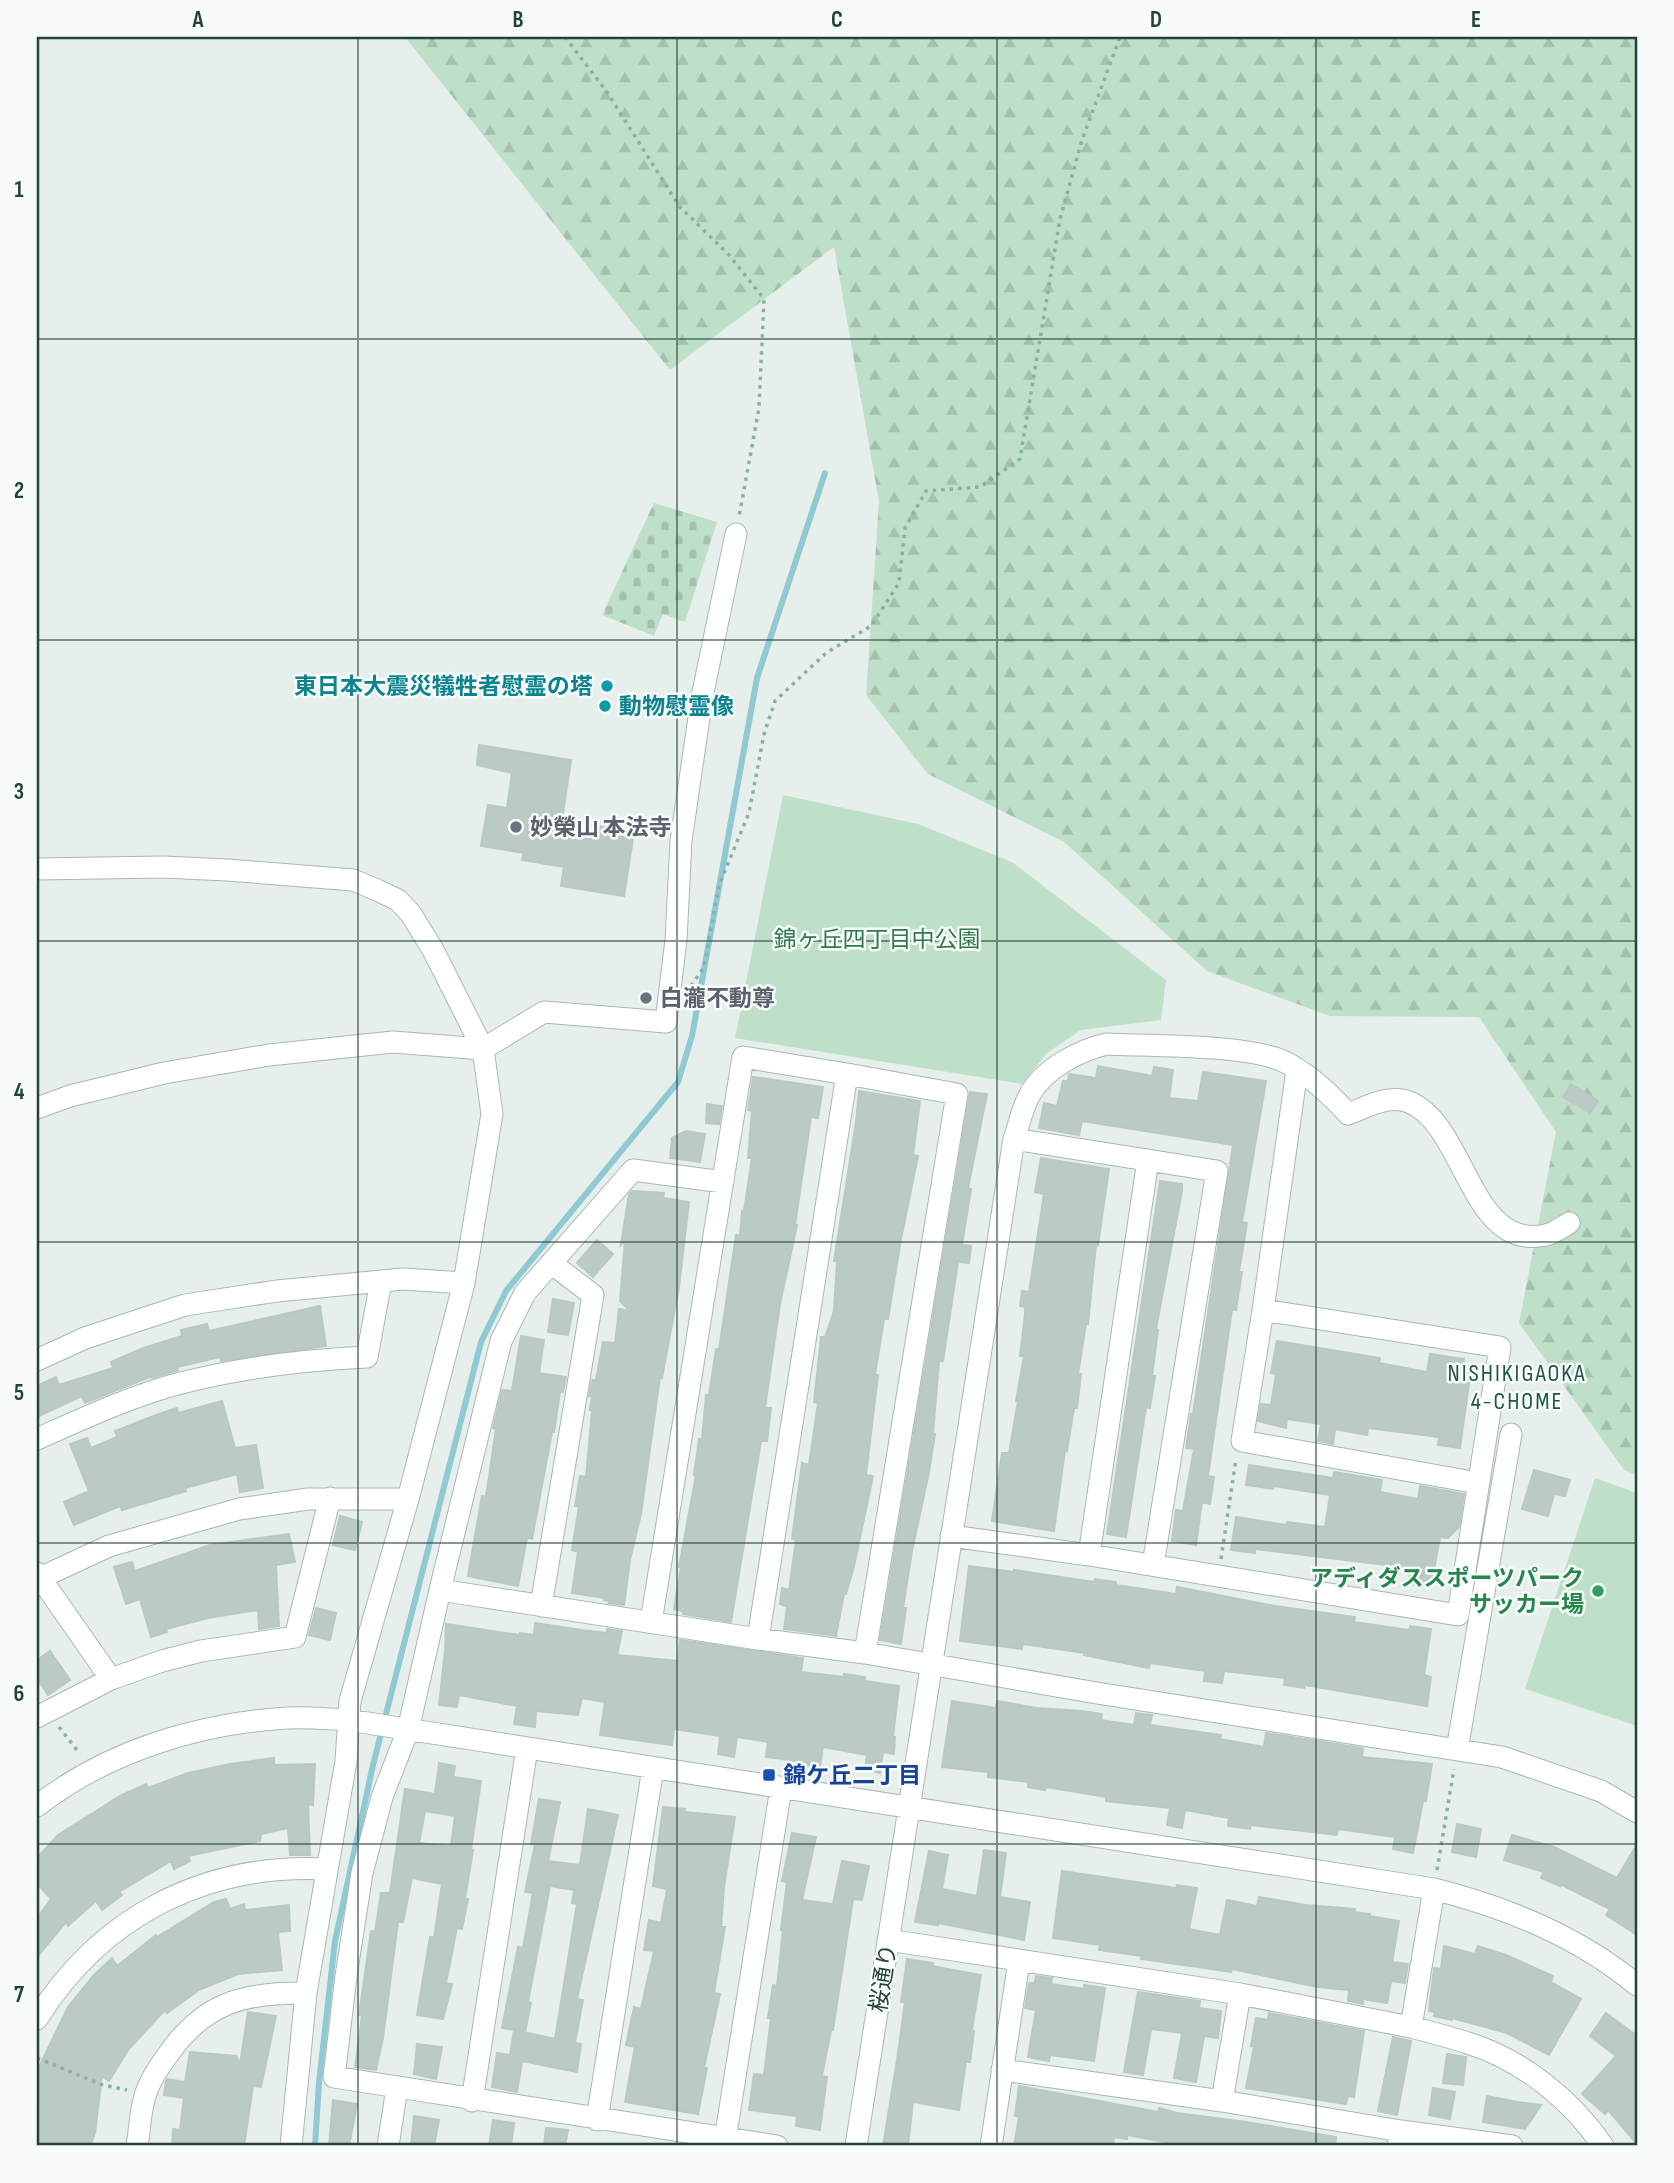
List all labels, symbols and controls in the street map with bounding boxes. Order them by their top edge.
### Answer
text: A [192,6,205,34]
text: B [513,6,524,34]
text: C [831,6,843,34]
text: D [1150,6,1162,34]
text: E [1471,6,1481,34]
text: 1 [14,176,24,204]
text: 2 [14,477,24,505]
place label: 東日本大震災犠牲者慰霊の塔 [294,673,593,701]
marker: 東日本大震災犠牲者慰霊の塔 [599,678,615,694]
place label: 動物慰霊像 [619,693,734,721]
marker: 動物慰霊像 [597,698,613,714]
text: 3 [14,778,24,806]
place label: 妙榮山 本法寺 [530,814,672,842]
marker: 妙榮山 本法寺 [508,819,524,835]
park label: 錦ヶ丘四丁目中公園 [774,926,981,954]
place label: 白瀧不動尊 [660,985,775,1013]
marker: 白瀧不動尊 [638,990,654,1006]
text: 4 [14,1078,25,1106]
district label: NISHIKIGAOKA 4-CHOME [1447,1359,1587,1416]
text: 5 [14,1379,24,1407]
place label: アディダススポーツパーク サッカー場 [1310,1565,1584,1619]
marker: アディダススポーツパーク サッカー場 [1590,1583,1606,1599]
text: 6 [14,1680,24,1708]
place label: 錦ケ丘二丁目 [783,1762,921,1790]
marker: 錦ケ丘二丁目 [761,1767,777,1783]
street label: 桜通り [865,1942,903,2014]
text: 7 [14,1981,24,2009]

